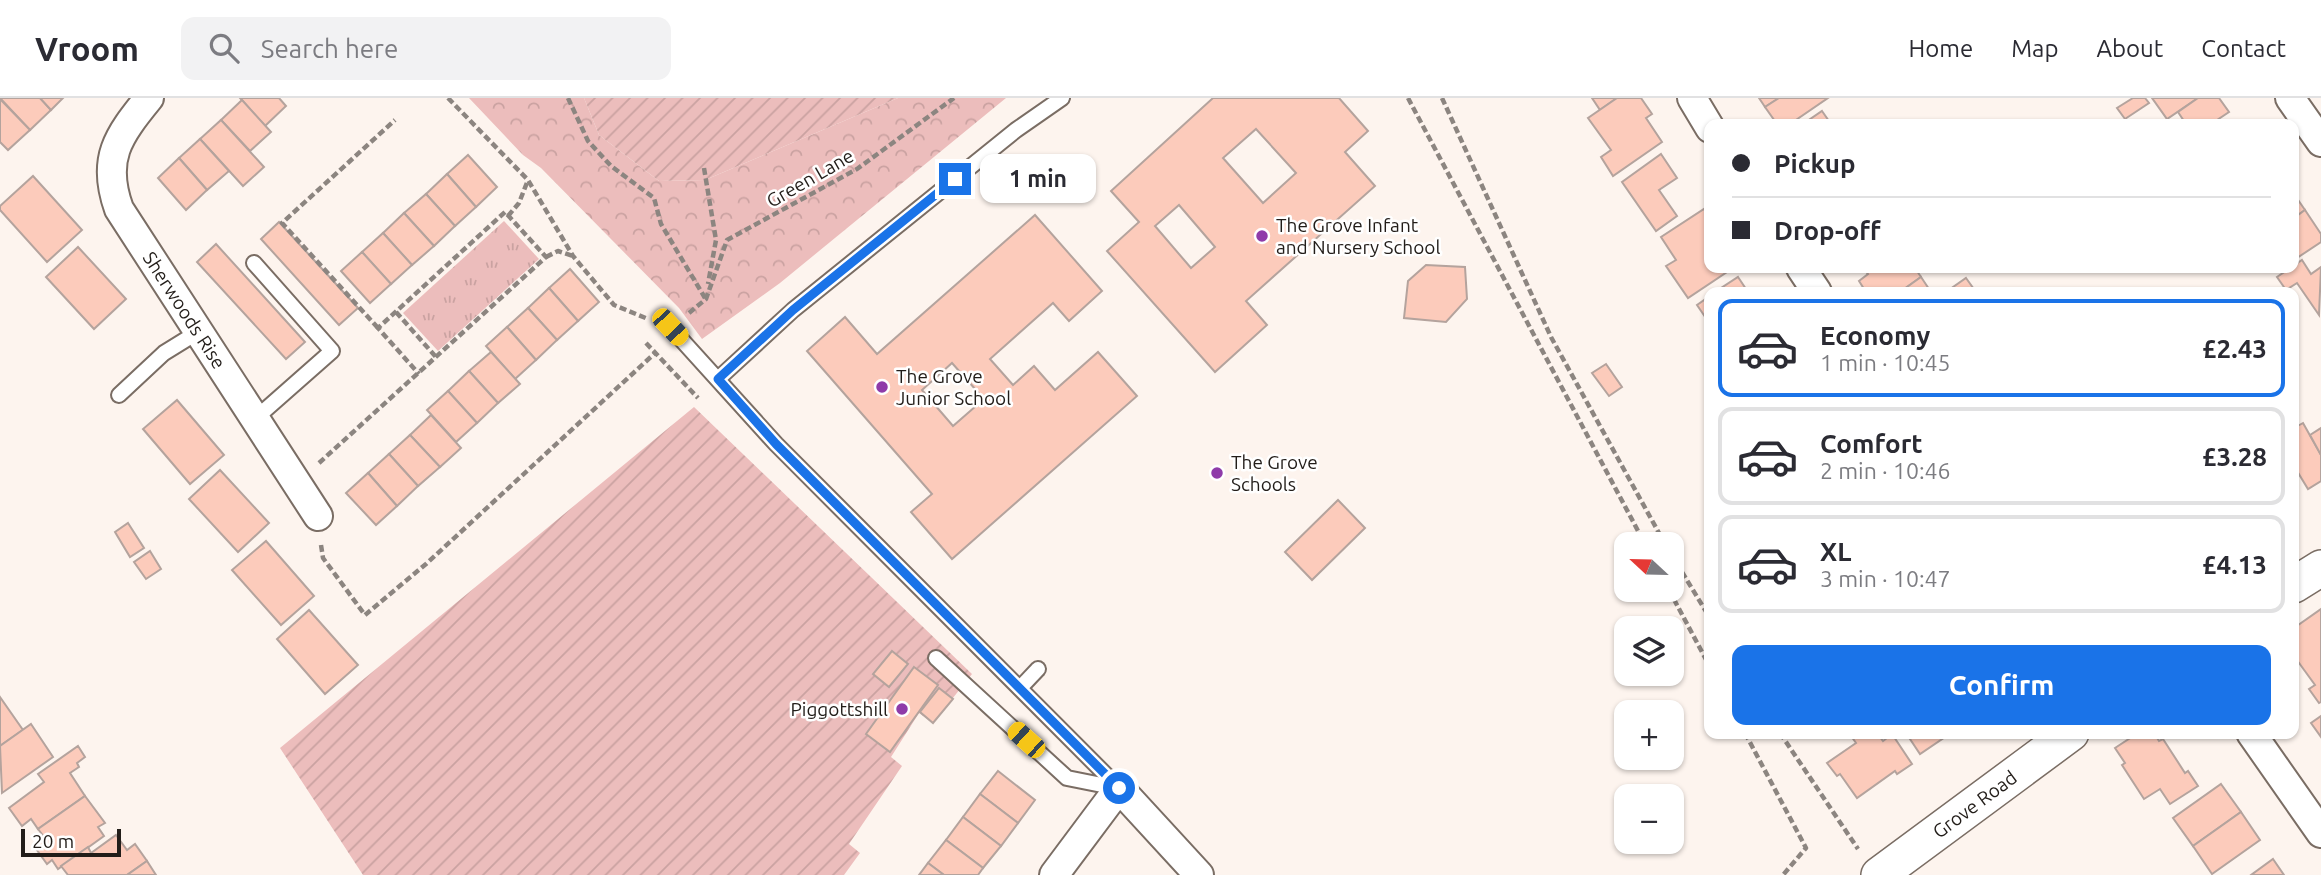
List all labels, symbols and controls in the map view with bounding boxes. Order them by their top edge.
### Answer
search box [181,17,671,80]
icon: search [205,29,243,67]
text: Vroom [35,30,139,67]
text: Search here [261,34,398,63]
text: Home [1908,35,1973,62]
text: Map [2011,35,2058,62]
text: About [2096,35,2163,62]
text: Contact [2201,35,2286,62]
street label: Green Lane [763,144,857,212]
text: Pickup [1774,149,1856,178]
callout: 1 min [979,154,1095,204]
route end [939,163,971,195]
text: 1 min [1009,166,1067,191]
place label: The Grove Infant and Nursery School [1276,214,1440,258]
text: Drop-off [1774,216,1881,245]
marker: The Grove Infant and Nursery School [1254,228,1270,244]
street label: Sherwoods Rise [139,248,230,373]
car [648,304,693,350]
icon: car [1736,317,1799,380]
text: Economy [1820,321,1930,350]
text: £2.43 [2202,334,2267,363]
text: 1 min · 10:45 [1820,350,1951,375]
place label: The Grove Junior School [896,365,1011,409]
marker: The Grove Junior School [874,379,890,395]
icon: car [1736,425,1799,488]
text: Comfort [1820,429,1923,458]
text: £3.28 [2202,442,2267,471]
place label: The Grove Schools [1231,451,1318,495]
text: 2 min · 10:46 [1820,458,1951,483]
marker: The Grove Schools [1209,465,1225,481]
north arrow [1614,532,1684,602]
map controls [1614,532,1684,854]
icon: car [1736,533,1799,596]
text: XL [1820,537,1851,566]
text: £4.13 [2202,550,2267,579]
text: 3 min · 10:47 [1820,566,1951,591]
button: layers [1614,616,1684,686]
button: Confirm [1732,645,2271,725]
place label: Piggottshill [790,698,888,720]
button: + [1614,700,1684,770]
marker: Piggottshill [894,701,910,717]
car [1004,718,1049,762]
street label: Grove Road [1928,766,2021,842]
route start [1103,772,1135,804]
button: − [1614,784,1684,854]
scale bar [21,826,121,858]
text: 20 m [32,830,74,852]

